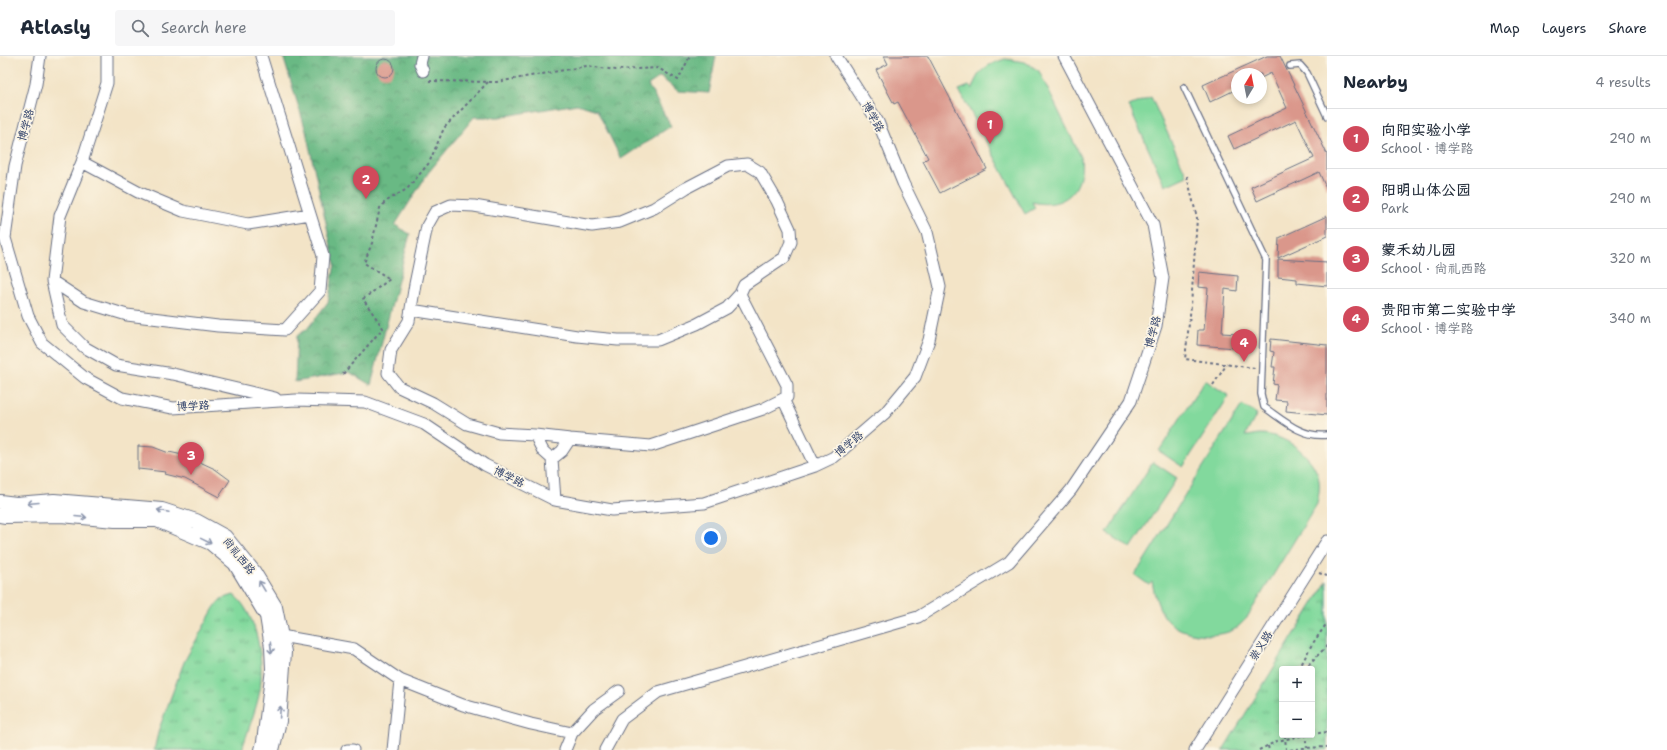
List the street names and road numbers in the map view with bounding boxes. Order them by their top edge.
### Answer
street label: 博学路 [858,99,888,135]
street label: 博学路 [14,107,38,143]
street label: 博学路 [1141,314,1165,350]
street label: 博学路 [176,398,210,414]
street label: 博学路 [832,428,866,460]
street label: 博学路 [491,463,527,491]
street label: 尚礼西路 [219,534,259,578]
street label: 崇义路 [1246,628,1276,664]

